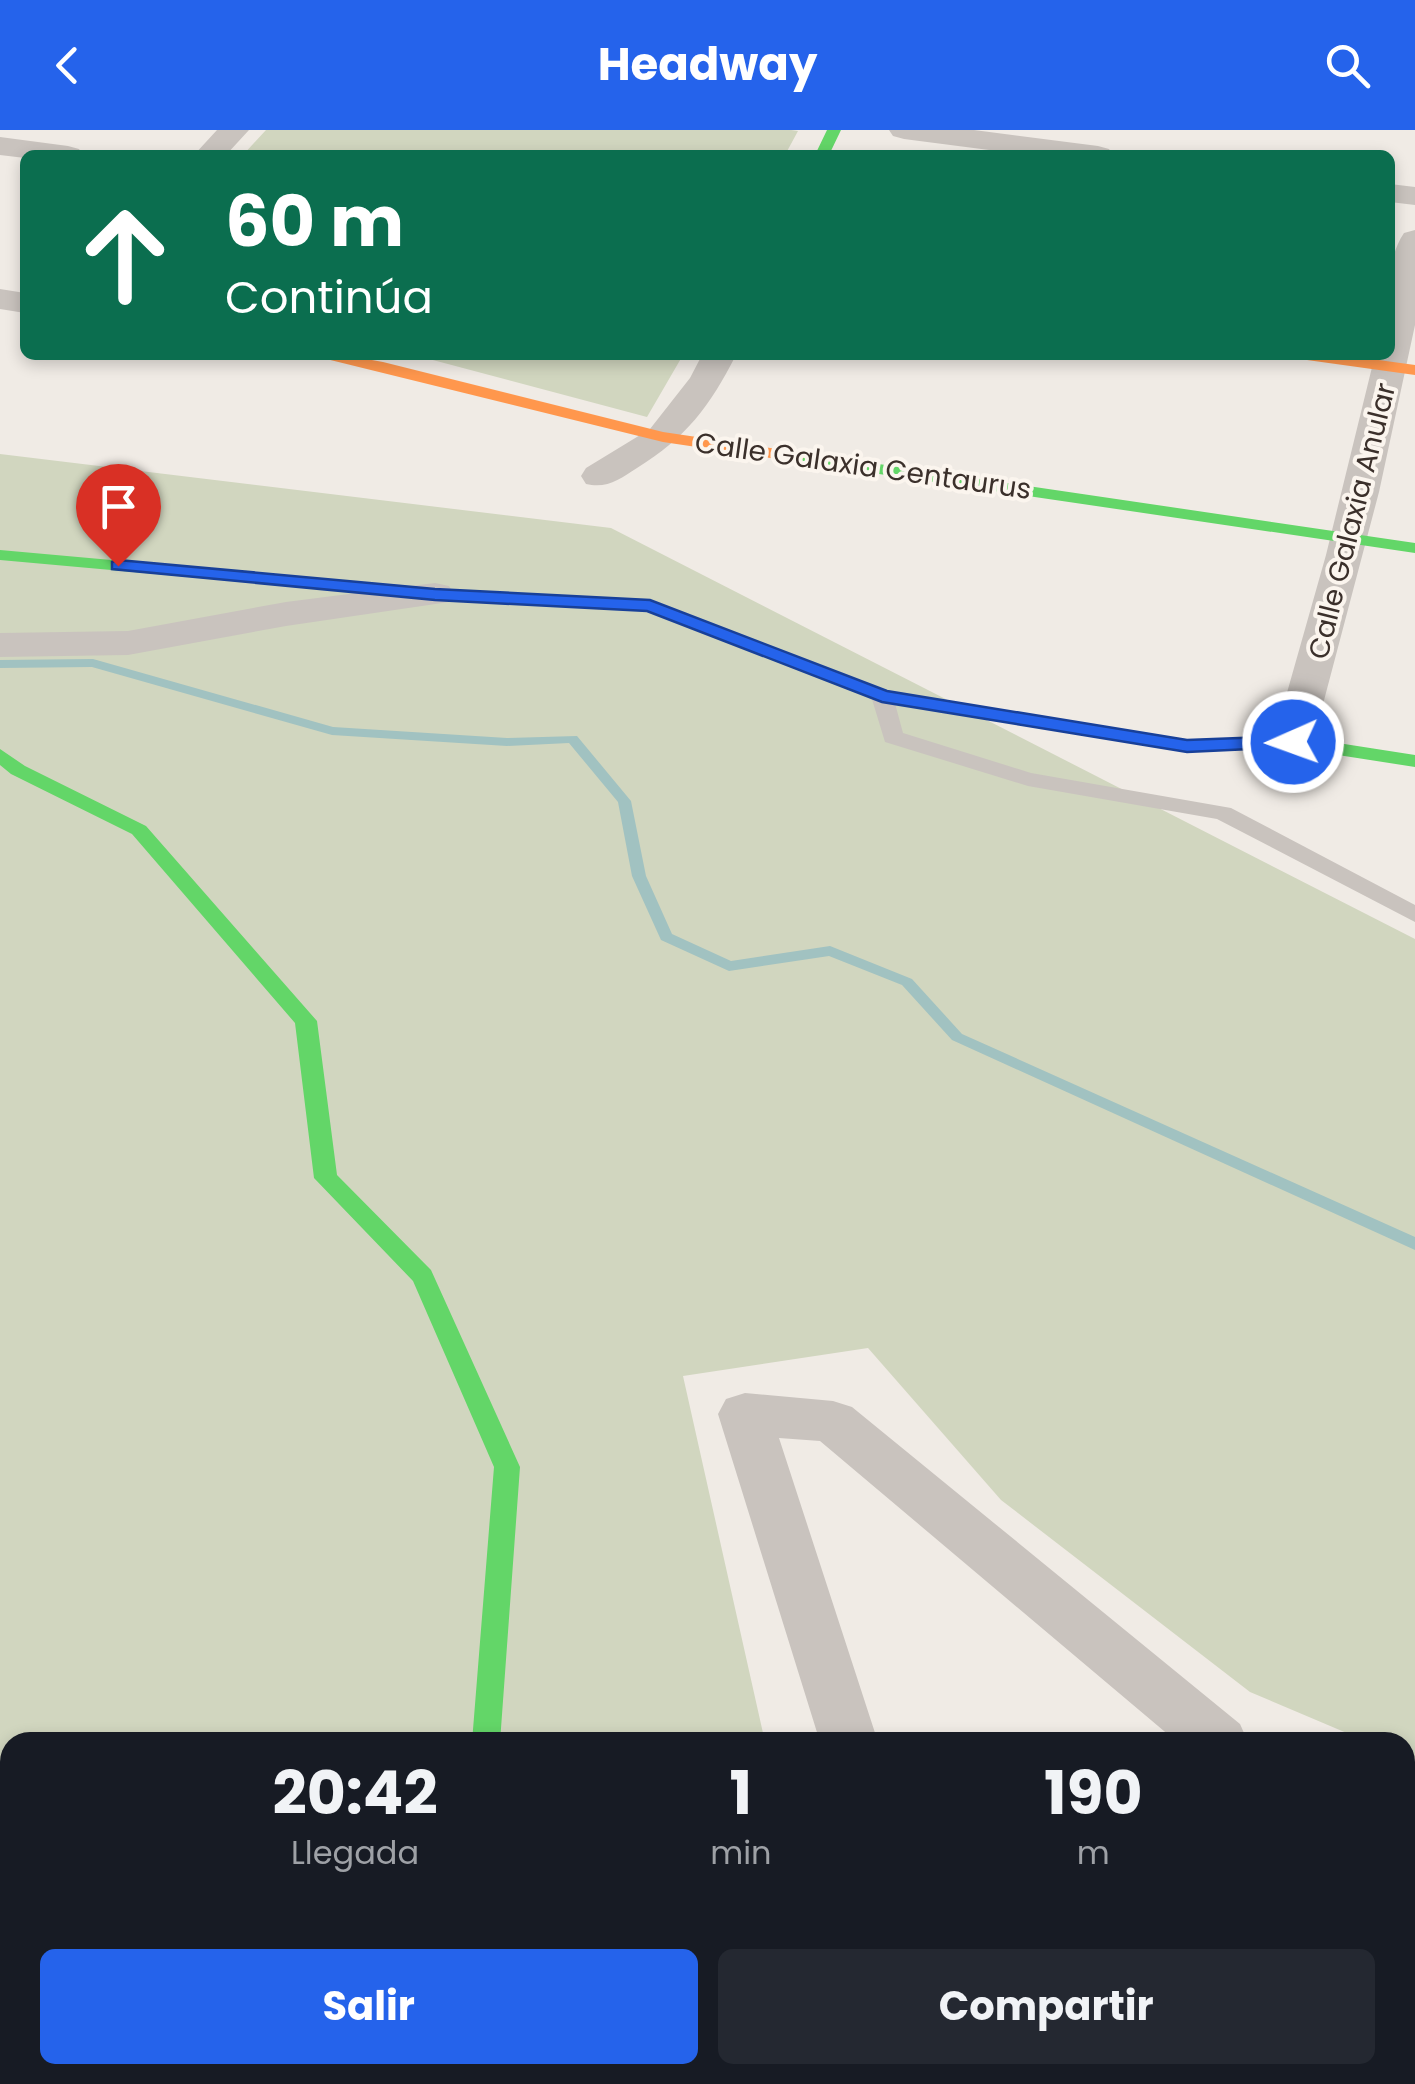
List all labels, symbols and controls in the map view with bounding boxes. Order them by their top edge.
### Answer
text: Headway [598,33,817,96]
icon: back [40,38,95,93]
icon: search [1320,38,1375,93]
text: 60 m [225,172,404,271]
icon: ahead [60,190,190,320]
text: Continúa [225,266,433,329]
street label: Calle Galaxia Anular [1299,379,1405,663]
street label: Calle Galaxia Centaurus [692,423,1034,509]
pin [76,464,161,567]
icon: arrive [91,479,146,534]
position arrow [1241,690,1345,794]
text: 20:42 [272,1751,438,1835]
text: 1 [730,1751,752,1835]
text: 190 [1044,1751,1143,1835]
text: Llegada [291,1830,419,1875]
text: min [710,1830,772,1875]
text: m [1077,1830,1110,1875]
button: Salir [40,1949,698,2064]
button: Compartir [718,1949,1375,2064]

